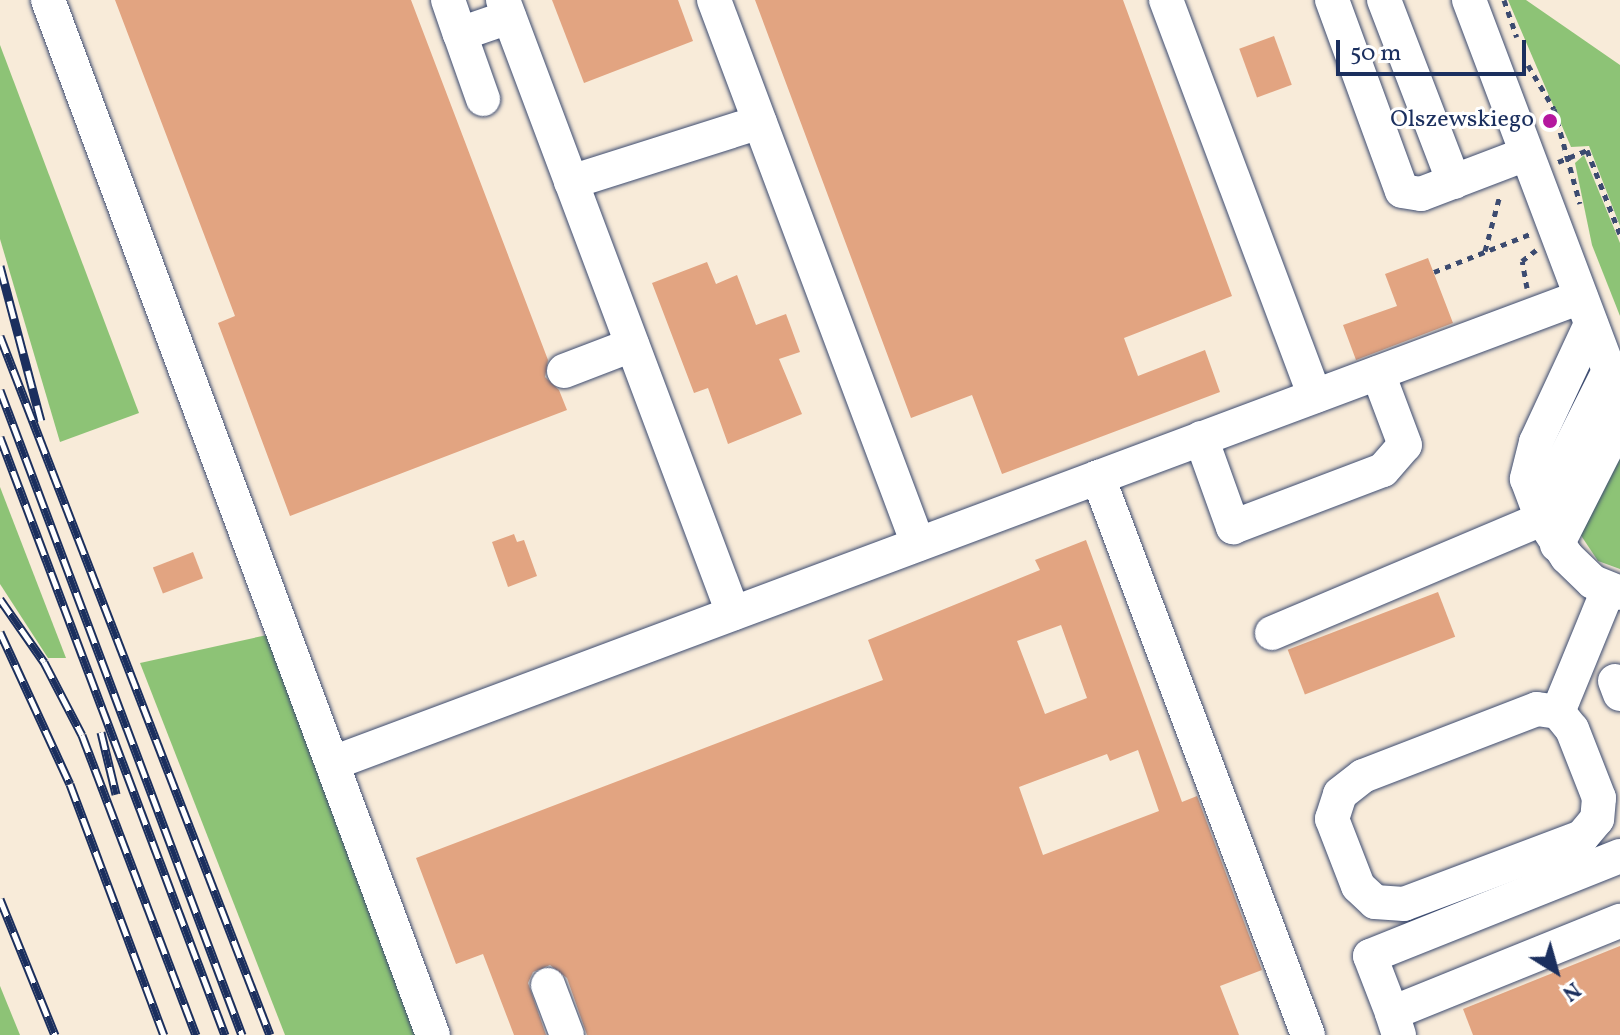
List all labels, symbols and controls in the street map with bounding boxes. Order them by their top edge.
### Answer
scale bar [1340,24,1530,74]
text: 50 m [1350,37,1402,71]
place label: Olszewskiego [1390,107,1534,135]
marker: Olszewskiego [1541,112,1559,130]
north arrow [1516,931,1596,1011]
text: N [1555,973,1586,1008]

